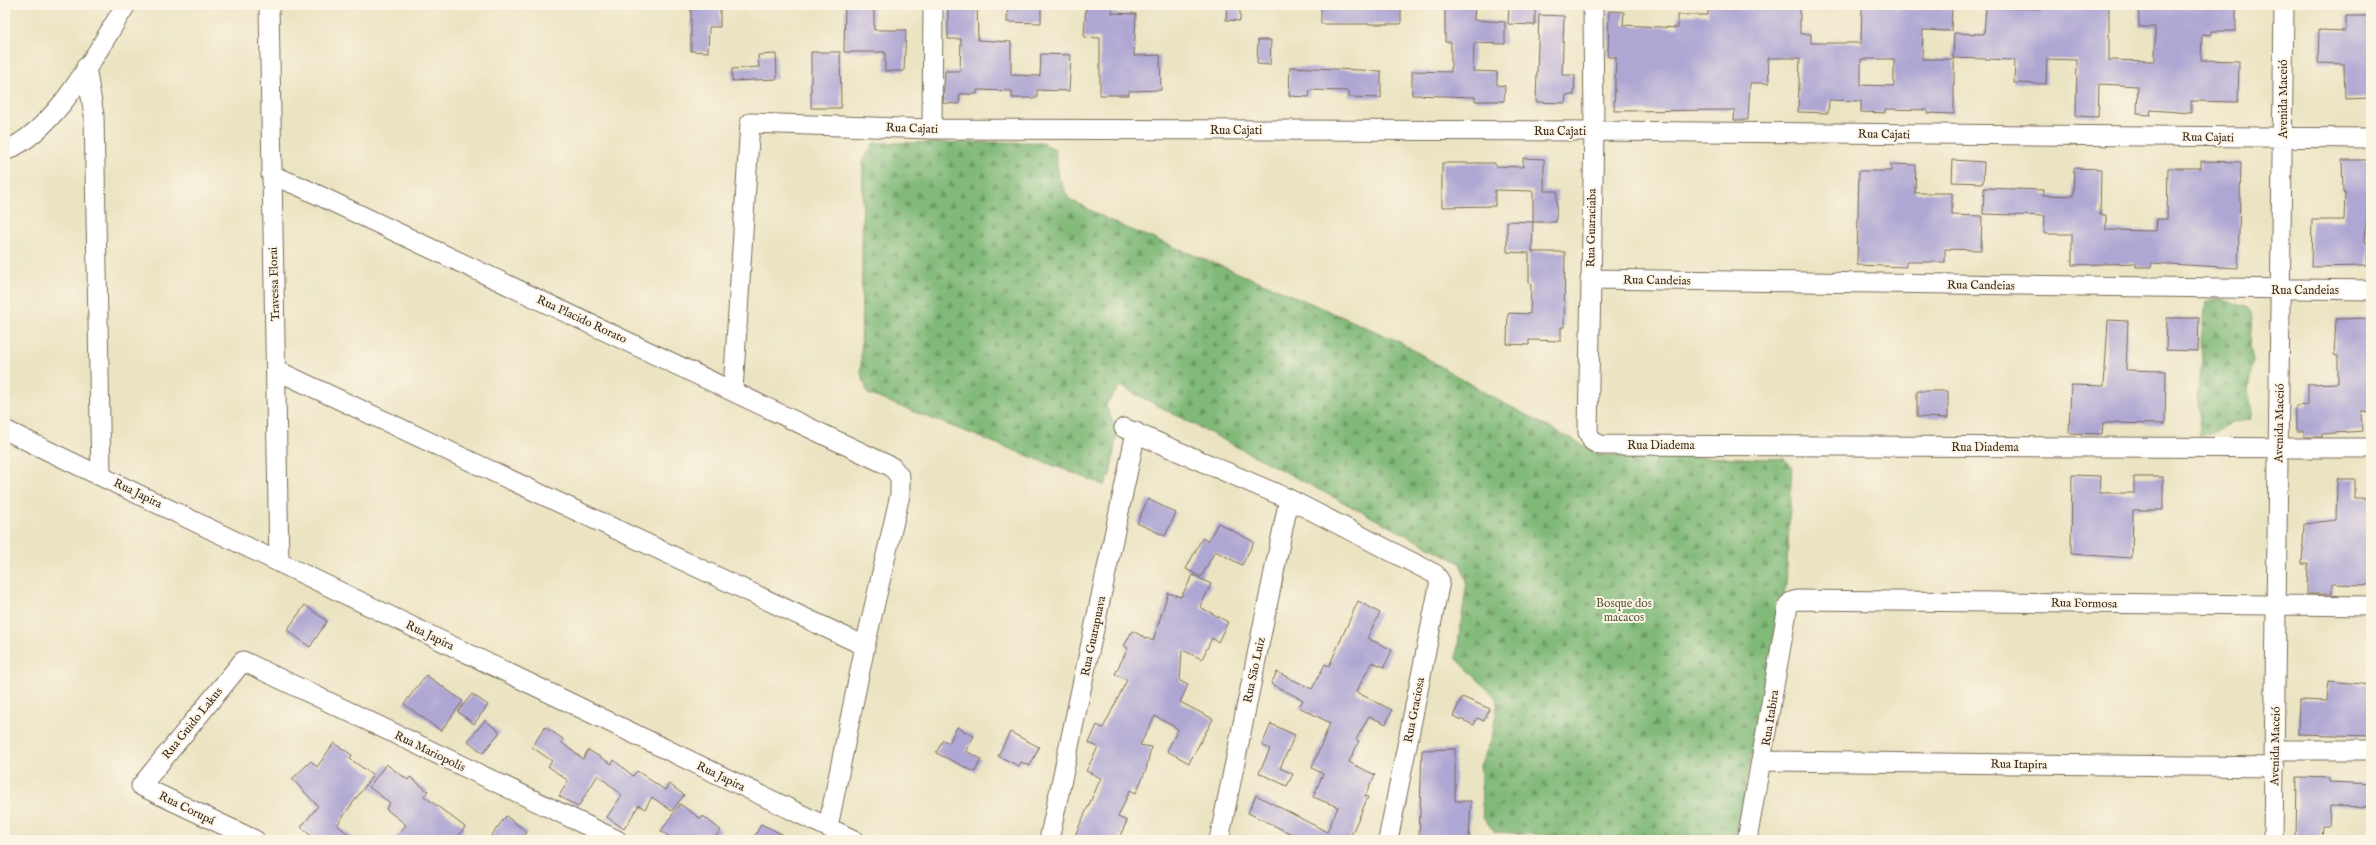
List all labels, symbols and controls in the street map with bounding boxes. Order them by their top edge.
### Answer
street label: Avenida Maceió [2276,59,2291,140]
street label: Rua Cajati [886,120,938,137]
street label: Rua Cajati [1210,123,1262,138]
street label: Rua Cajati [1534,124,1586,139]
street label: Rua Cajati [1858,127,1910,142]
street label: Rua Cajati [2182,130,2234,145]
street label: Rua Guaraciaba [1583,188,1600,268]
street label: Travessa Florai [266,247,283,321]
street label: Rua Candeias [1623,272,1691,289]
street label: Rua Candeias [1947,277,2015,294]
street label: Rua Candeias [2271,283,2339,298]
street label: Rua Placido Rorato [534,292,630,347]
street label: Avenida Maceió [2271,383,2288,464]
street label: Rua Diadema [1627,438,1696,453]
street label: Rua Diadema [1951,440,2020,455]
street label: Rua Japira [111,475,165,513]
street label: Rua Guarapuava [1078,594,1110,678]
street label: Rua Formosa [2051,595,2118,612]
park label: Bosque dos macacos [1596,596,1652,625]
street label: Rua Japira [403,617,457,655]
street label: Rua São Luiz [1240,635,1269,704]
street label: Rua Graciosa [1401,675,1428,744]
street label: Rua Guido Lakus [159,684,226,762]
street label: Rua Itabira [1759,688,1782,747]
street label: Avenida Maceió [2267,706,2284,787]
street label: Rua Mariopolis [391,728,468,776]
street label: Rua Itapira [1990,757,2048,774]
street label: Rua Japira [694,758,748,796]
street label: Rua Corupá [156,788,218,830]

